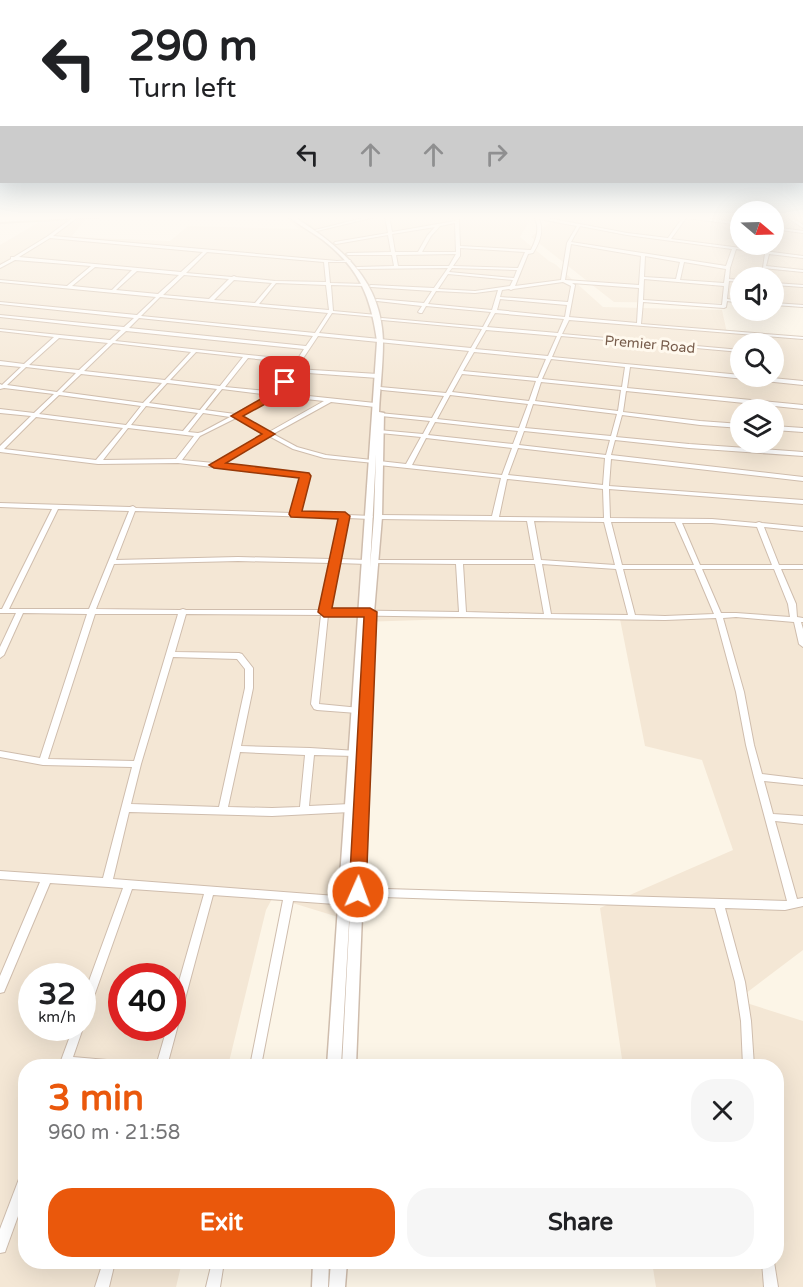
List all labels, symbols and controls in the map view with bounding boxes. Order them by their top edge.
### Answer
text: 290 m [129,21,258,72]
icon: left [30,24,108,102]
text: Turn left [129,72,236,105]
icon: left [291,138,324,171]
icon: ahead [354,138,387,171]
icon: ahead [417,138,450,171]
icon: right [480,138,513,171]
north arrow [730,201,784,255]
map controls [730,201,784,453]
button: sound [730,267,784,321]
street label: Premier Road [604,332,696,357]
button: search [730,333,784,387]
pin [259,356,310,407]
icon: arrive [268,365,301,398]
button: layers [730,399,784,453]
position arrow [326,860,390,924]
speed limit sign: 40 [108,963,186,1041]
text: 32 [38,976,76,1013]
text: km/h [38,1008,76,1026]
text: 3 min [48,1077,144,1120]
button: close [691,1079,754,1142]
text: 960 m · 21:58 [48,1121,180,1145]
button: Exit [48,1188,395,1257]
button: Share [407,1188,754,1257]

